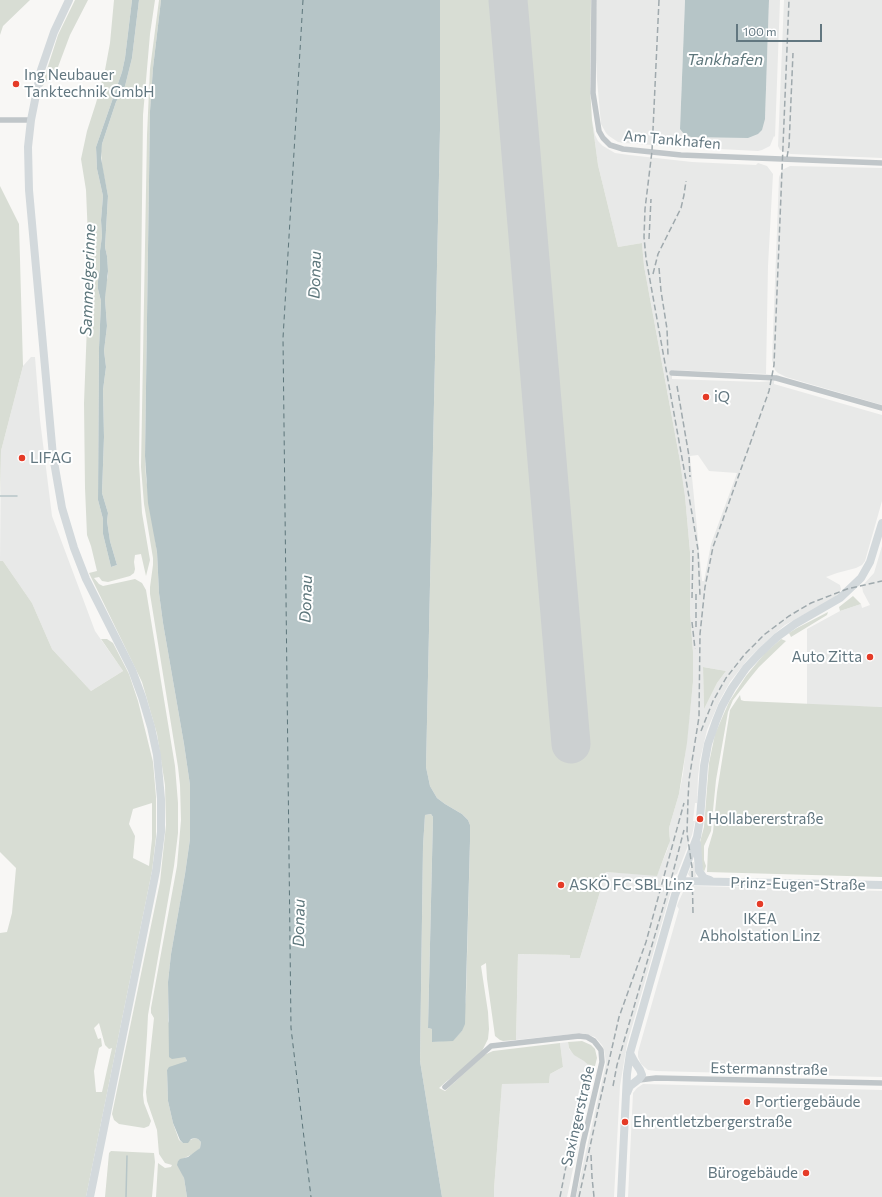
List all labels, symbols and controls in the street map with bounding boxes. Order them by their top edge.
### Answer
scale bar [738,16,824,42]
text: 100 m [743,24,777,38]
water label: Tankhafen [687,50,763,70]
place label: Ing Neubauer Tanktechnik GmbH [24,66,155,101]
marker: Ing Neubauer Tanktechnik GmbH [11,79,21,89]
street label: Am Tankhafen [623,127,721,153]
water label: Sammelgerinne [76,223,100,337]
water label: Donau [305,251,325,299]
place label: iQ [714,388,730,406]
marker: iQ [701,392,711,402]
place label: LIFAG [30,449,72,467]
marker: LIFAG [17,453,27,463]
water label: Donau [296,575,316,623]
place label: Auto Zitta [791,648,862,666]
marker: Auto Zitta [865,652,875,662]
place label: Hollabererstraße [708,810,823,828]
marker: Hollabererstraße [695,814,705,824]
street label: Prinz-Eugen-Straße [730,874,866,894]
place label: ASKÖ FC SBL Linz [569,876,693,894]
marker: ASKÖ FC SBL Linz [556,880,566,890]
water label: Donau [289,899,309,947]
marker: IKEA Abholstation Linz [755,899,765,909]
place label: IKEA Abholstation Linz [700,910,820,945]
street label: Estermannstraße [710,1059,828,1079]
street label: Saxingerstraße [558,1064,598,1168]
place label: Portiergebäude [755,1093,861,1111]
marker: Portiergebäude [742,1097,752,1107]
place label: Ehrentletzbergerstraße [633,1113,792,1131]
marker: Ehrentletzbergerstraße [620,1117,630,1127]
place label: Bürogebäude [708,1164,798,1182]
marker: Bürogebäude [801,1168,811,1178]

